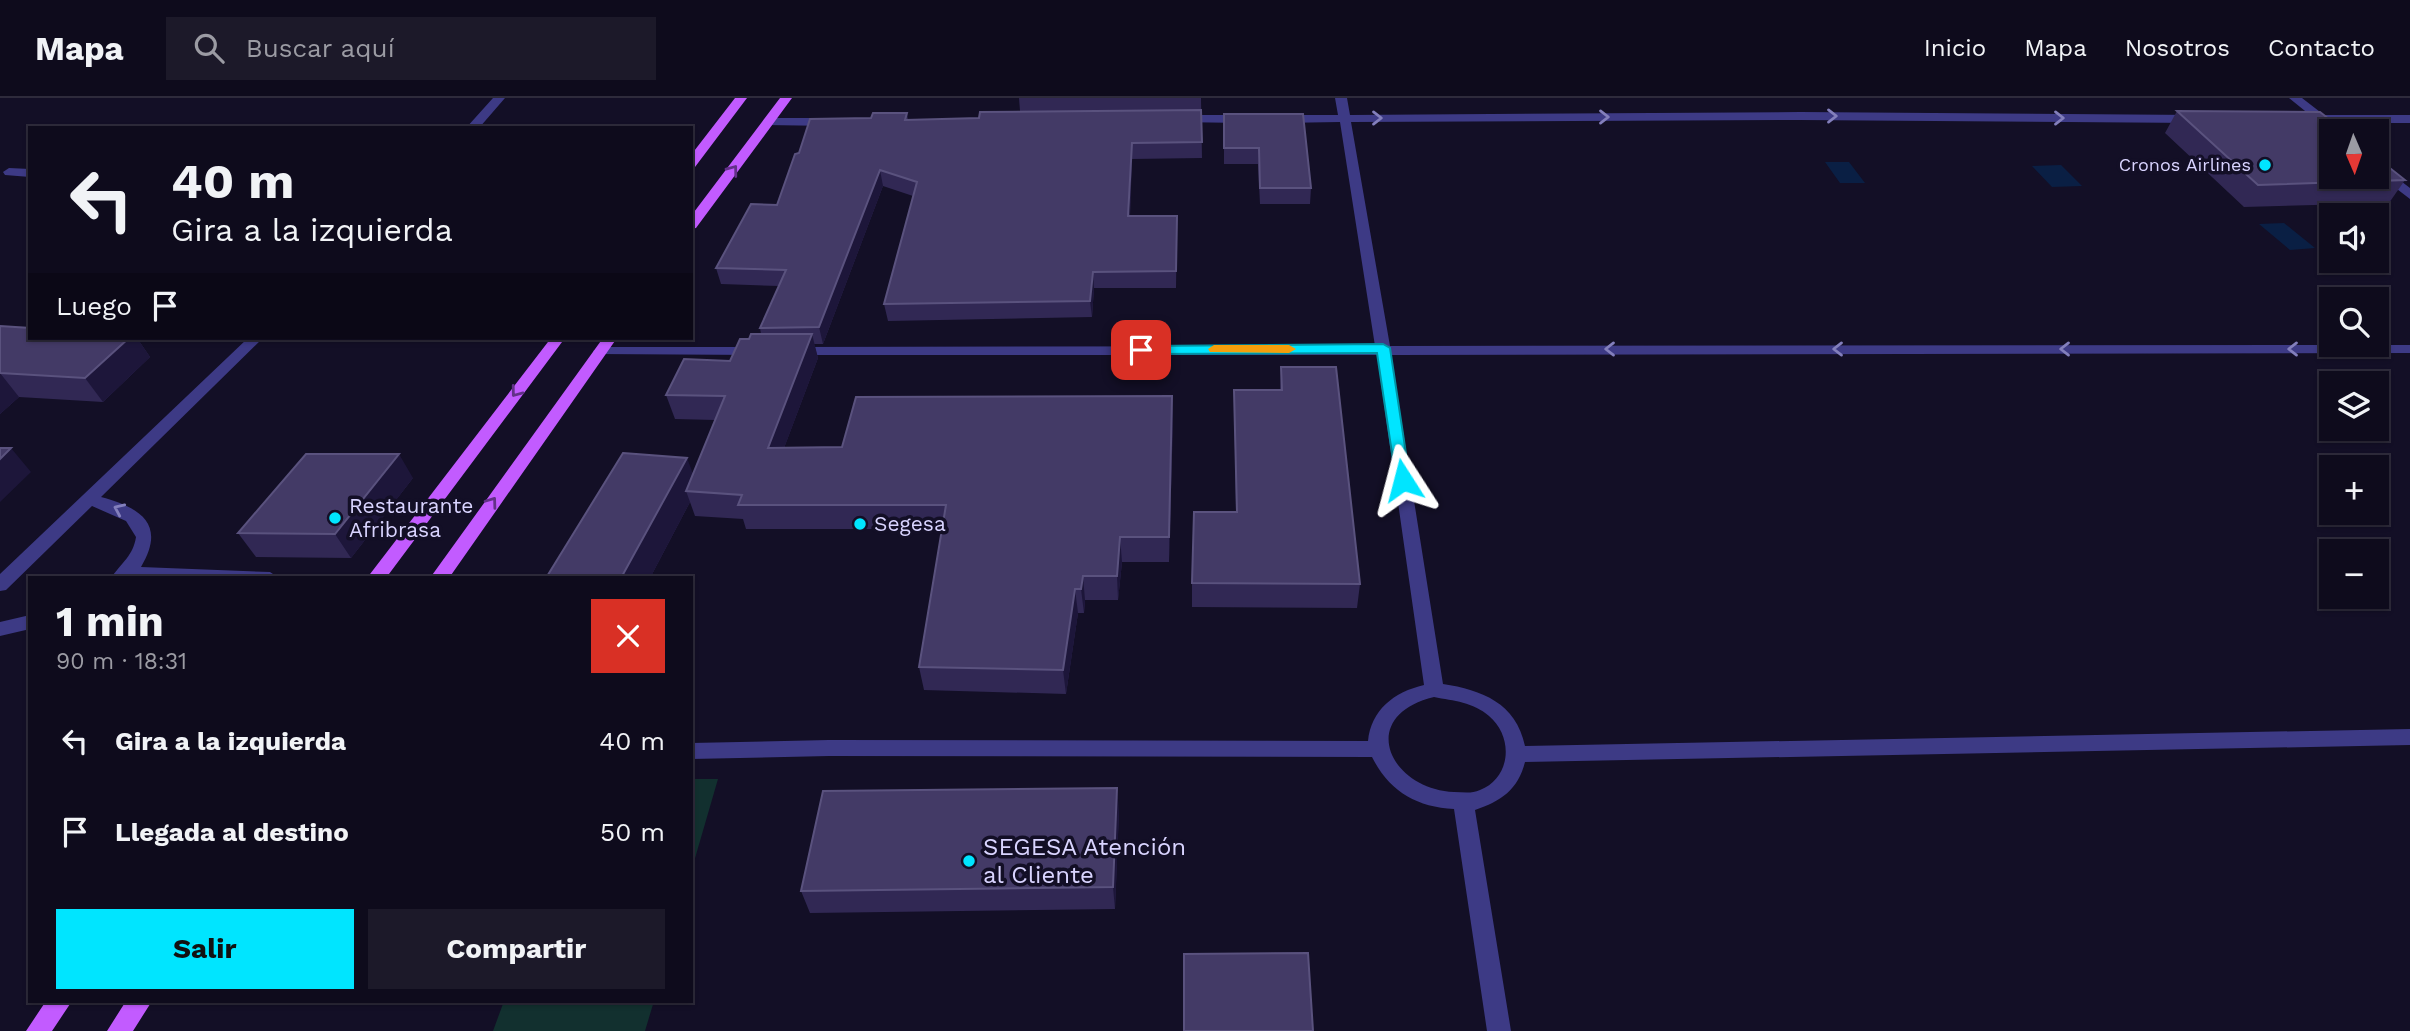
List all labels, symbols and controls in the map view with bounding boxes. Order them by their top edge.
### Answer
search box [166,17,656,80]
text: Mapa [35,29,124,68]
icon: search [190,29,228,67]
text: Buscar aquí [246,33,395,63]
text: Inicio [1924,34,1986,62]
text: Mapa [2024,34,2087,62]
text: Nosotros [2125,34,2230,62]
text: Contacto [2268,34,2375,62]
one-way arrow [1827,108,1837,124]
one-way arrow [1599,109,1610,125]
one-way arrow [1372,110,1382,126]
one-way arrow [2054,110,2065,125]
north arrow [2319,119,2389,189]
map controls [2319,119,2389,609]
text: 40 m [171,152,294,210]
icon: left [56,154,147,245]
place label: Cronos Airlines [2119,154,2251,175]
marker: Cronos Airlines [2257,157,2273,173]
one-way arrow [724,166,737,178]
button: sound [2319,203,2389,273]
text: Gira a la izquierda [171,211,453,249]
icon: arrive [146,287,184,325]
button: search [2319,287,2389,357]
text: Luego [56,291,132,321]
pin [1111,320,1171,380]
icon: arrive [1122,331,1160,369]
one-way arrow [1605,341,1615,357]
one-way arrow [1832,341,1843,357]
one-way arrow [2060,341,2070,357]
one-way arrow [2287,341,2298,357]
button: layers [2319,371,2389,441]
one-way arrow [512,384,525,397]
position arrow [1366,443,1440,517]
button: + [2319,455,2389,525]
place label: Restaurante Afribrasa [349,493,473,542]
one-way arrow [484,497,497,510]
one-way arrow [114,503,126,517]
marker: Restaurante Afribrasa [327,510,343,526]
place label: Segesa [874,511,946,536]
marker: Segesa [852,516,868,532]
button: − [2319,539,2389,609]
text: 1 min [56,597,164,646]
button: close [591,599,665,673]
text: 90 m · 18:31 [56,648,187,675]
icon: left [56,722,94,760]
text: Gira a la izquierda [115,726,346,756]
text: 40 m [599,726,665,756]
icon: arrive [56,813,94,851]
text: Llegada al destino [115,817,349,847]
text: 50 m [600,817,665,847]
place label: SEGESA Atención al Cliente [983,833,1186,889]
marker: SEGESA Atención al Cliente [961,853,977,869]
button: Salir [56,909,354,989]
button: Compartir [368,909,665,989]

